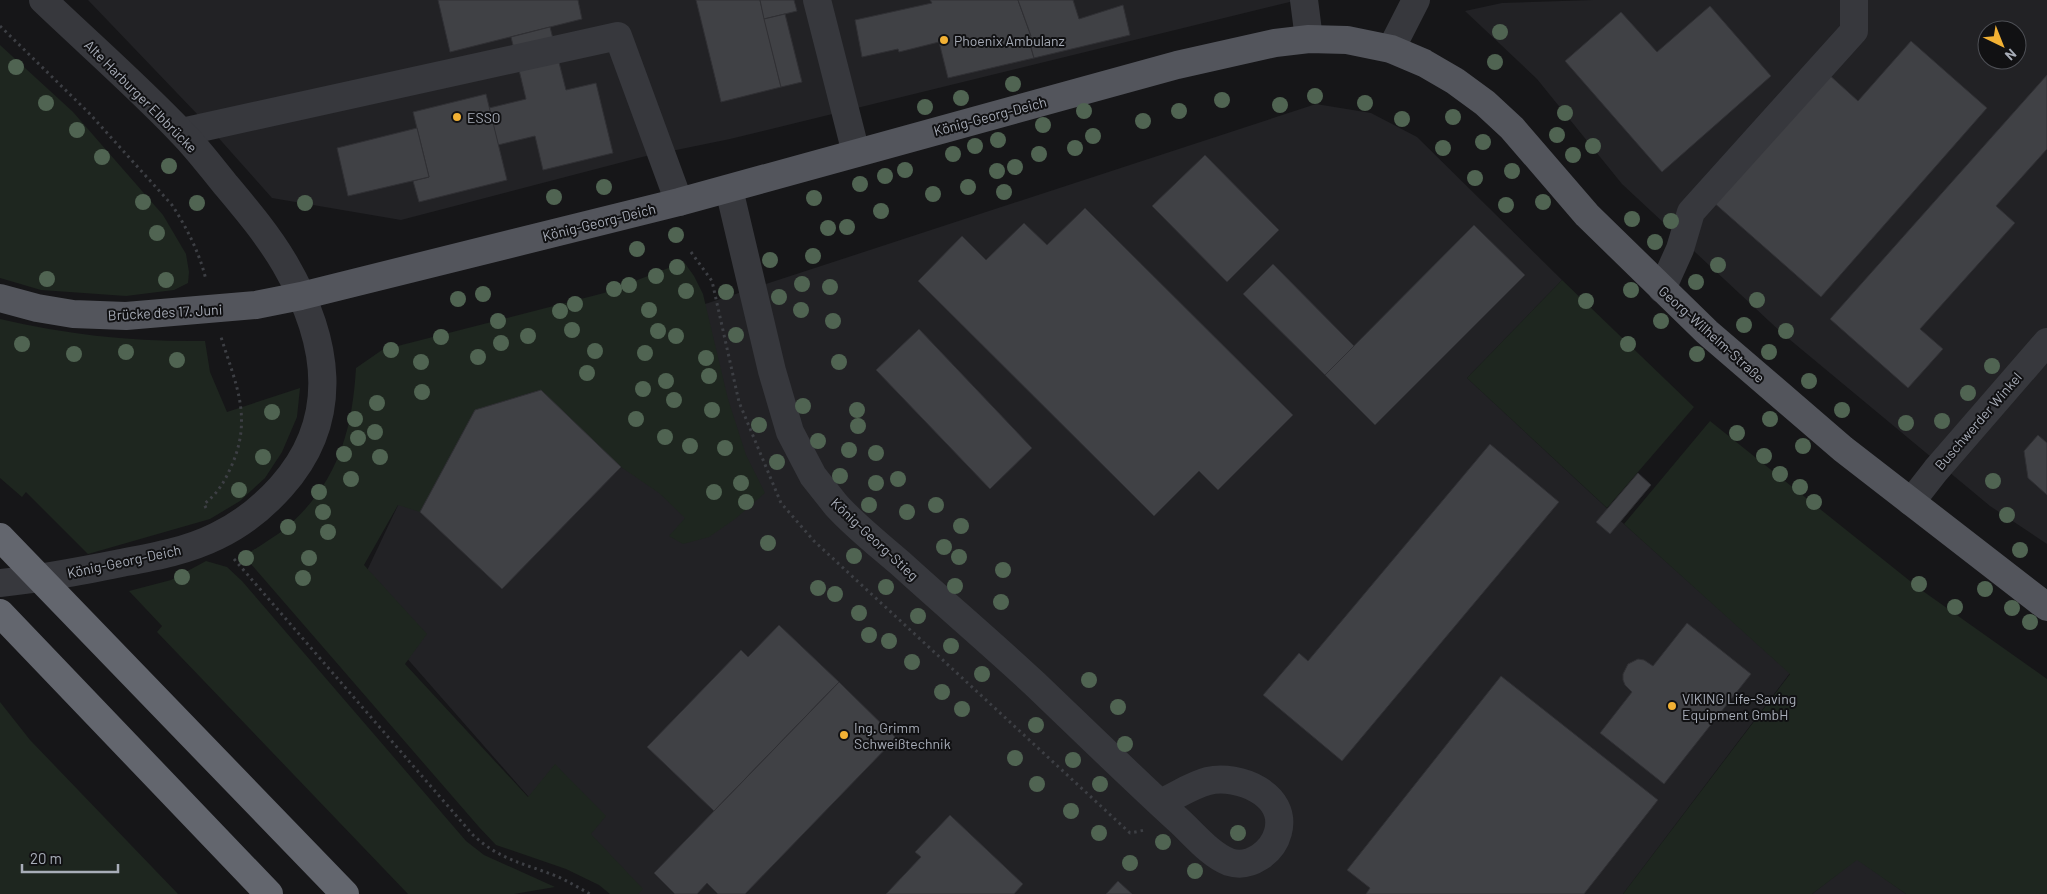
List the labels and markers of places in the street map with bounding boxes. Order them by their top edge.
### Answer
place label: Phoenix Ambulanz [954,32,1065,49]
marker: Phoenix Ambulanz [938,34,950,46]
place label: ESSO [467,109,501,126]
marker: ESSO [451,111,463,123]
place label: VIKING Life-Saving Equipment GmbH [1682,690,1796,723]
marker: VIKING Life-Saving Equipment GmbH [1666,700,1678,712]
place label: Ing. Grimm Schweißtechnik [854,719,951,752]
marker: Ing. Grimm Schweißtechnik [838,729,850,741]

